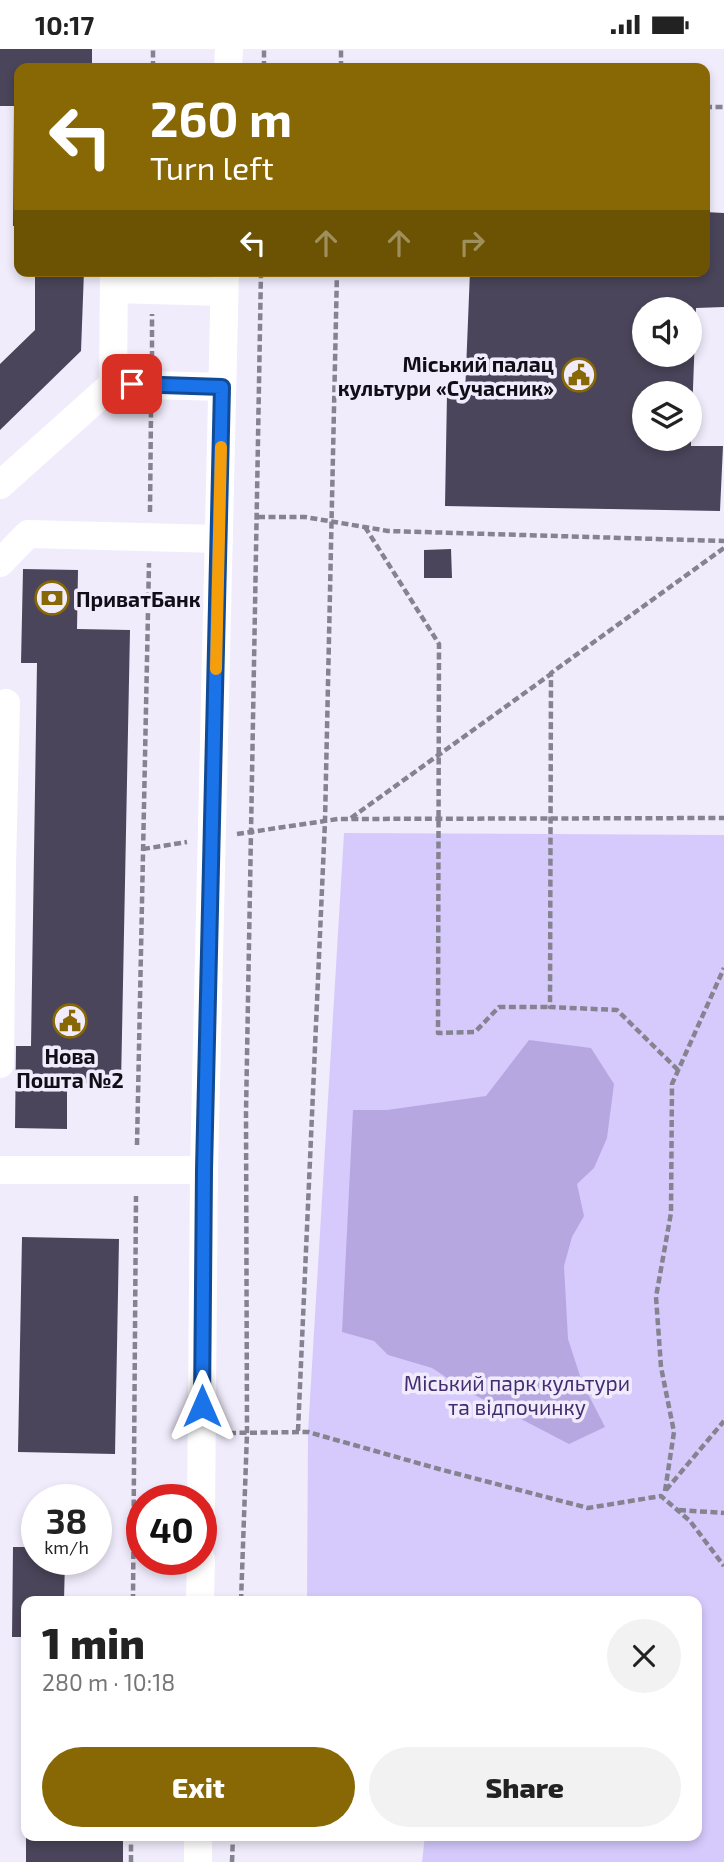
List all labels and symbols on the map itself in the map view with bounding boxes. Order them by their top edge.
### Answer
place label: Міський палац культури «Сучасник» [338,351,554,400]
pin [102,354,162,414]
public building icon: Міський палац культури «Сучасник» [560,356,598,394]
bank icon: ПриватБанк [33,579,71,617]
place label: ПриватБанк [76,586,201,611]
public building icon: Нова Пошта №2 [51,1002,89,1040]
place label: Нова Пошта №2 [16,1043,124,1092]
position arrow [165,1369,239,1443]
park label: Міський парк культури та відпочинку [404,1370,630,1420]
speed limit sign: 40 [126,1484,217,1575]

